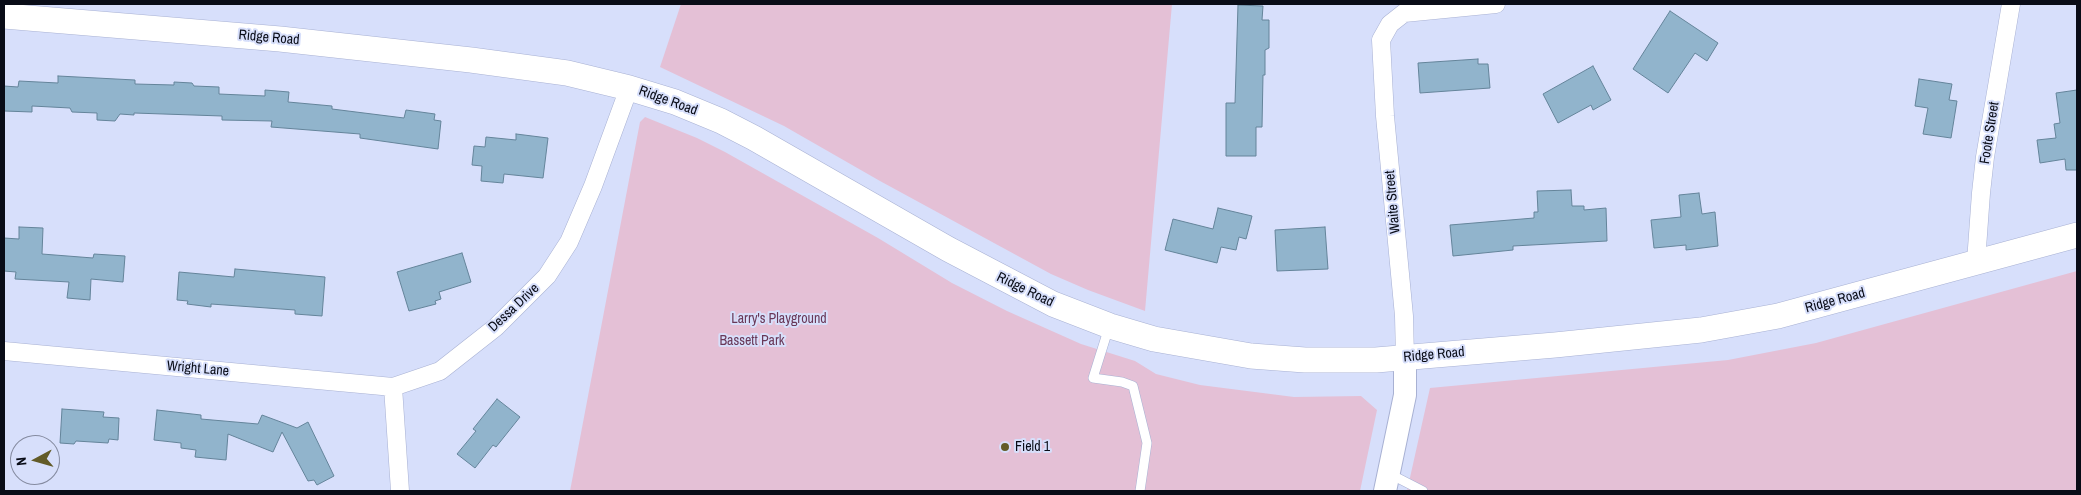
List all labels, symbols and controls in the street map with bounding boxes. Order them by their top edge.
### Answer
street label: Ridge Road [238,27,300,49]
street label: Ridge Road [636,83,700,119]
street label: Foote Street [1977,101,2003,165]
street label: Waite Street [1382,170,1404,234]
street label: Ridge Road [994,269,1056,311]
street label: Dessa Drive [485,280,543,336]
street label: Ridge Road [1803,285,1867,317]
park label: Larry's Playground [731,311,827,327]
park label: Bassett Park [719,333,785,349]
street label: Ridge Road [1403,344,1465,366]
street label: Wright Lane [166,358,230,380]
north arrow [10,435,60,485]
place label: Field 1 [1015,439,1050,455]
marker: Field 1 [999,441,1011,453]
text: N [12,456,30,467]

